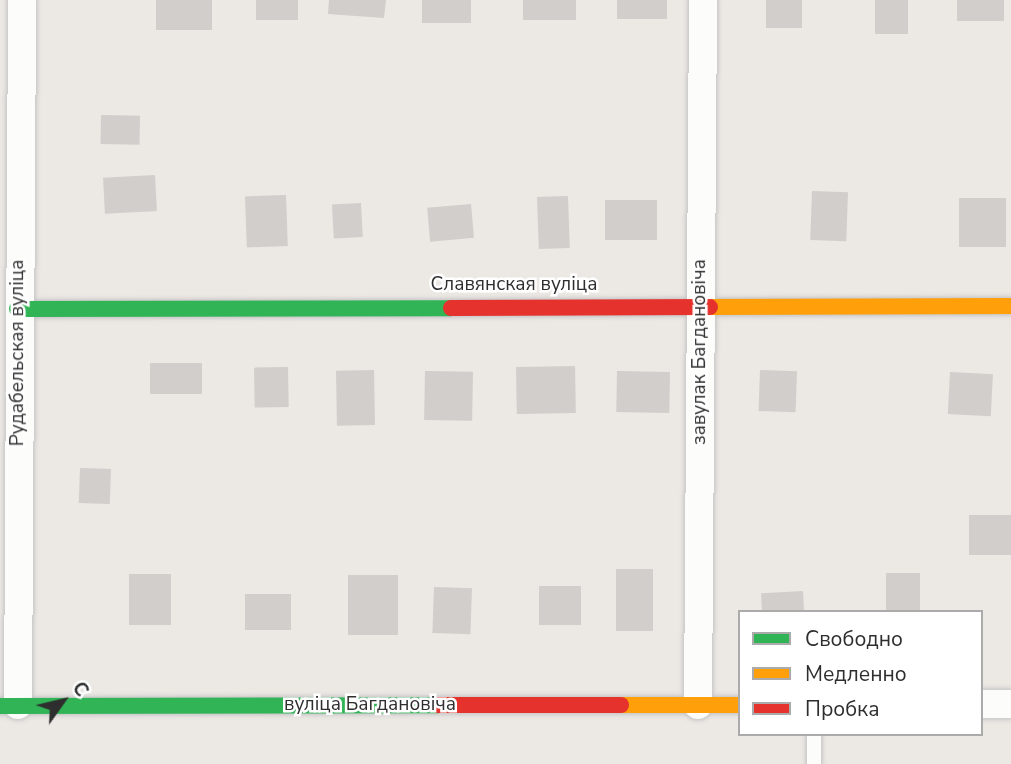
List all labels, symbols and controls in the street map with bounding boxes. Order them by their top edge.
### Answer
street label: завулак Багдановіча [689,259,711,445]
street label: Рудабельская вуліца [7,260,29,446]
street label: Славянская вуліца [431,274,597,296]
legend [738,610,983,736]
text: Свободно [805,625,903,653]
text: Медленно [805,660,907,688]
north arrow [28,666,98,736]
text: С [66,677,95,702]
street label: вуліца Багдановіча [284,694,456,716]
text: Пробка [805,695,879,723]

